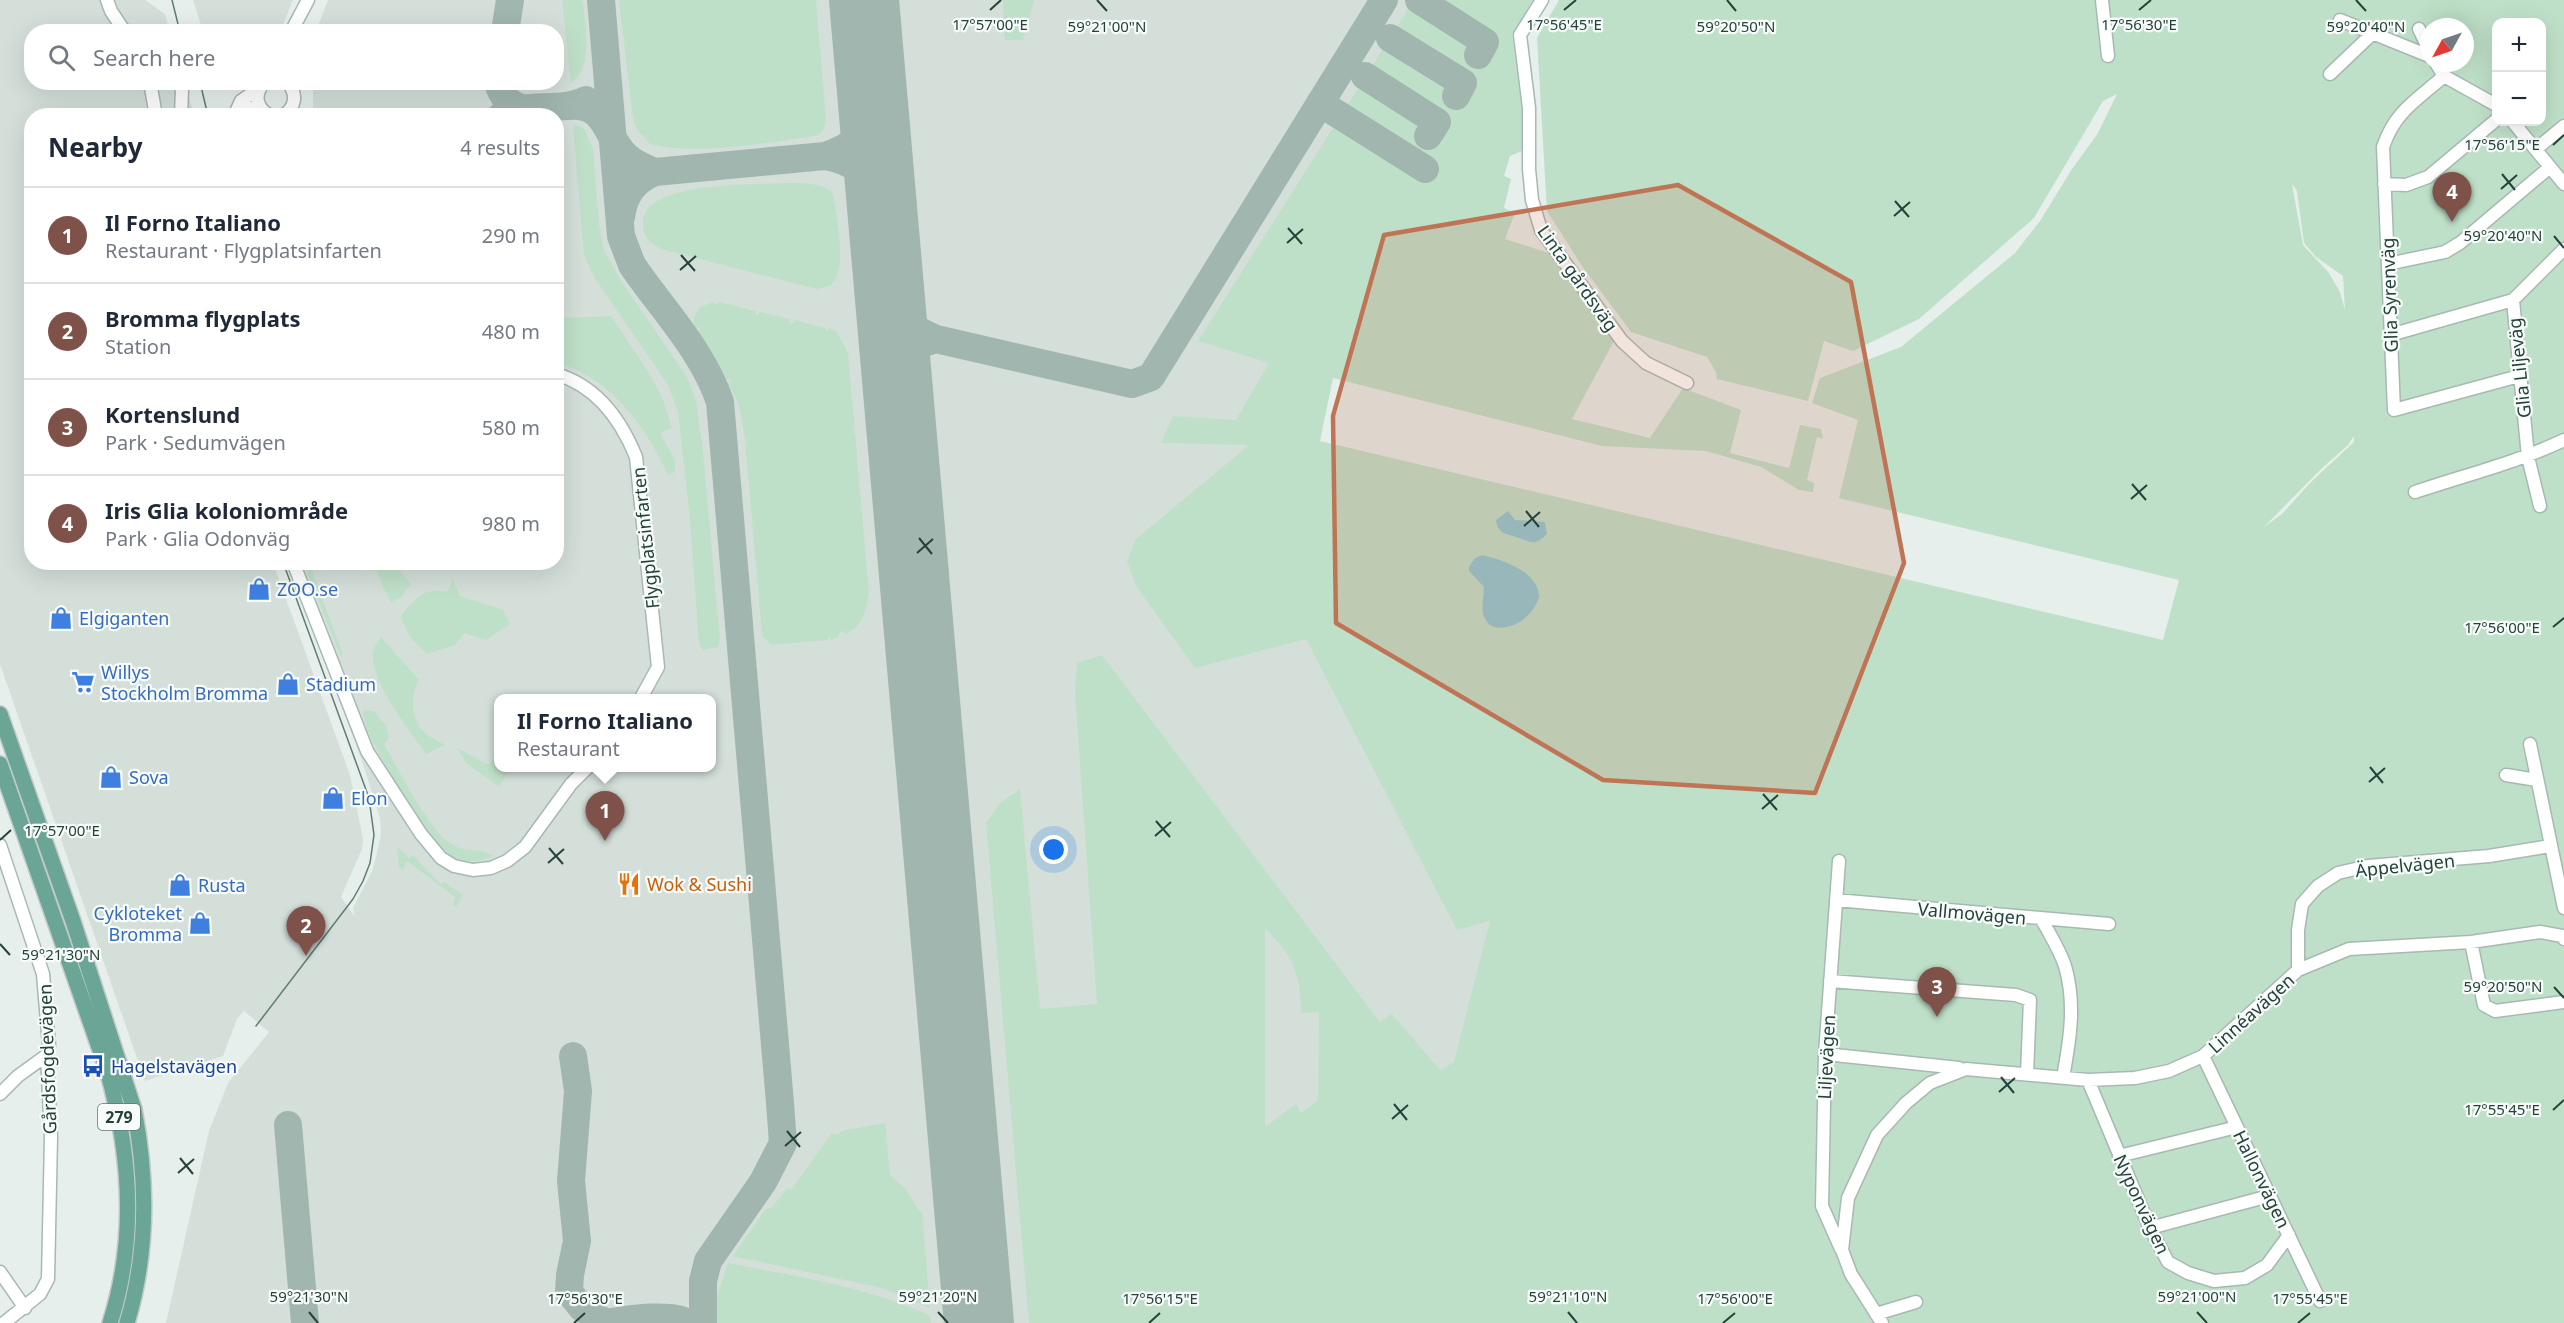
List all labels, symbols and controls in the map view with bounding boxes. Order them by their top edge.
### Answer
text: 17°57'00"E [952,14,1028,34]
text: 17°56'45"E [1526,14,1602,34]
text: 17°56'30"E [2101,14,2177,34]
text: 59°21'00"N [1068,16,1146,36]
text: 59°20'50"N [1697,16,1775,36]
text: 59°20'40"N [2327,16,2405,36]
north arrow [2420,18,2474,72]
map controls [2492,18,2546,126]
button: + [2492,18,2546,72]
search box [24,24,564,90]
icon: search [45,41,78,74]
text: Search here [93,42,215,72]
button: − [2492,72,2546,126]
text: Nearby [48,129,143,165]
text: 4 results [460,134,540,161]
text: 17°56'15"E [2464,134,2540,154]
pin: 4 [2432,172,2472,222]
text: Il Forno Italiano [105,207,281,237]
street label: Linta gårdsväg [1532,220,1624,336]
text: 1 [62,222,73,249]
text: 290 m [482,222,540,249]
text: 59°20'40"N [2464,225,2542,245]
text: Restaurant · Flygplatsinfarten [105,237,382,264]
street label: Glia Syrenväg [2375,237,2403,353]
text: Bromma flygplats [105,303,301,333]
street label: Glia Liljeväg [2502,317,2536,419]
text: 2 [62,318,73,345]
text: 480 m [482,318,540,345]
text: Station [105,333,171,360]
text: Kortenslund [105,399,240,429]
text: 3 [62,414,73,441]
text: 580 m [482,414,540,441]
text: Park · Sedumvägen [105,429,286,456]
street label: Flygplatsinfarten [626,466,664,610]
text: Iris Glia koloniområde [105,495,348,525]
text: 4 [62,510,73,537]
text: 980 m [482,510,540,537]
text: Park · Glia Odonväg [105,525,290,552]
shop icon: ZOO.se [246,576,272,602]
place label: ZOO.se [277,577,338,601]
shop icon: Elgiganten [48,605,74,631]
place label: Elgiganten [79,606,169,630]
text: 17°56'00"E [2464,617,2540,637]
place label: Willys Stockholm Bromma [101,660,268,705]
supermarket icon: Willys Stockholm Bromma [70,669,96,695]
shop icon: Stadium [275,671,301,697]
place label: Stadium [306,672,376,696]
popup [494,694,716,772]
text: Il Forno Italiano [517,705,693,735]
text: Restaurant [517,735,620,762]
shop icon: Sova [98,764,124,790]
place label: Sova [129,765,169,789]
shop icon: Elon [320,785,346,811]
place label: Elon [351,786,388,810]
pin: 1 [586,792,624,841]
text: 17°57'00"E [24,820,100,840]
your location [1039,835,1068,864]
street label: Äppelvägen [2354,848,2456,882]
restaurant icon: Wok & Sushi [616,871,642,897]
shop icon: Rusta [167,872,193,898]
place label: Wok & Sushi [647,872,752,896]
place label: Rusta [198,873,246,897]
street label: Vallmovägen [1917,896,2027,930]
place label: Cykloteket Bromma [93,901,182,946]
pin: 2 [286,906,326,956]
shop icon: Cykloteket Bromma [187,910,213,936]
text: 59°21'30"N [22,944,100,964]
pin: 3 [1918,968,1956,1017]
street label: Linnéavägen [2203,968,2299,1058]
text: 59°20'50"N [2464,976,2542,996]
street label: Gårdsfogdevägen [32,983,62,1135]
street label: Liljevägen [1812,1014,1840,1100]
bus stop icon: Hagelstavägen [80,1053,106,1079]
place label: Hagelstavägen [111,1054,237,1078]
text: 17°55'45"E [2464,1099,2540,1119]
road number: 279 [98,1104,140,1130]
street label: Hallonvägen [2228,1126,2296,1232]
street label: Nyponvägen [2108,1150,2176,1258]
text: 59°21'30"N [270,1286,348,1306]
text: 59°21'20"N [899,1286,977,1306]
text: 59°21'10"N [1529,1286,1607,1306]
text: 59°21'00"N [2158,1286,2236,1306]
text: 17°56'30"E [547,1288,623,1308]
text: 17°56'15"E [1122,1288,1198,1308]
text: 17°56'00"E [1697,1288,1773,1308]
text: 17°55'45"E [2272,1288,2348,1308]

